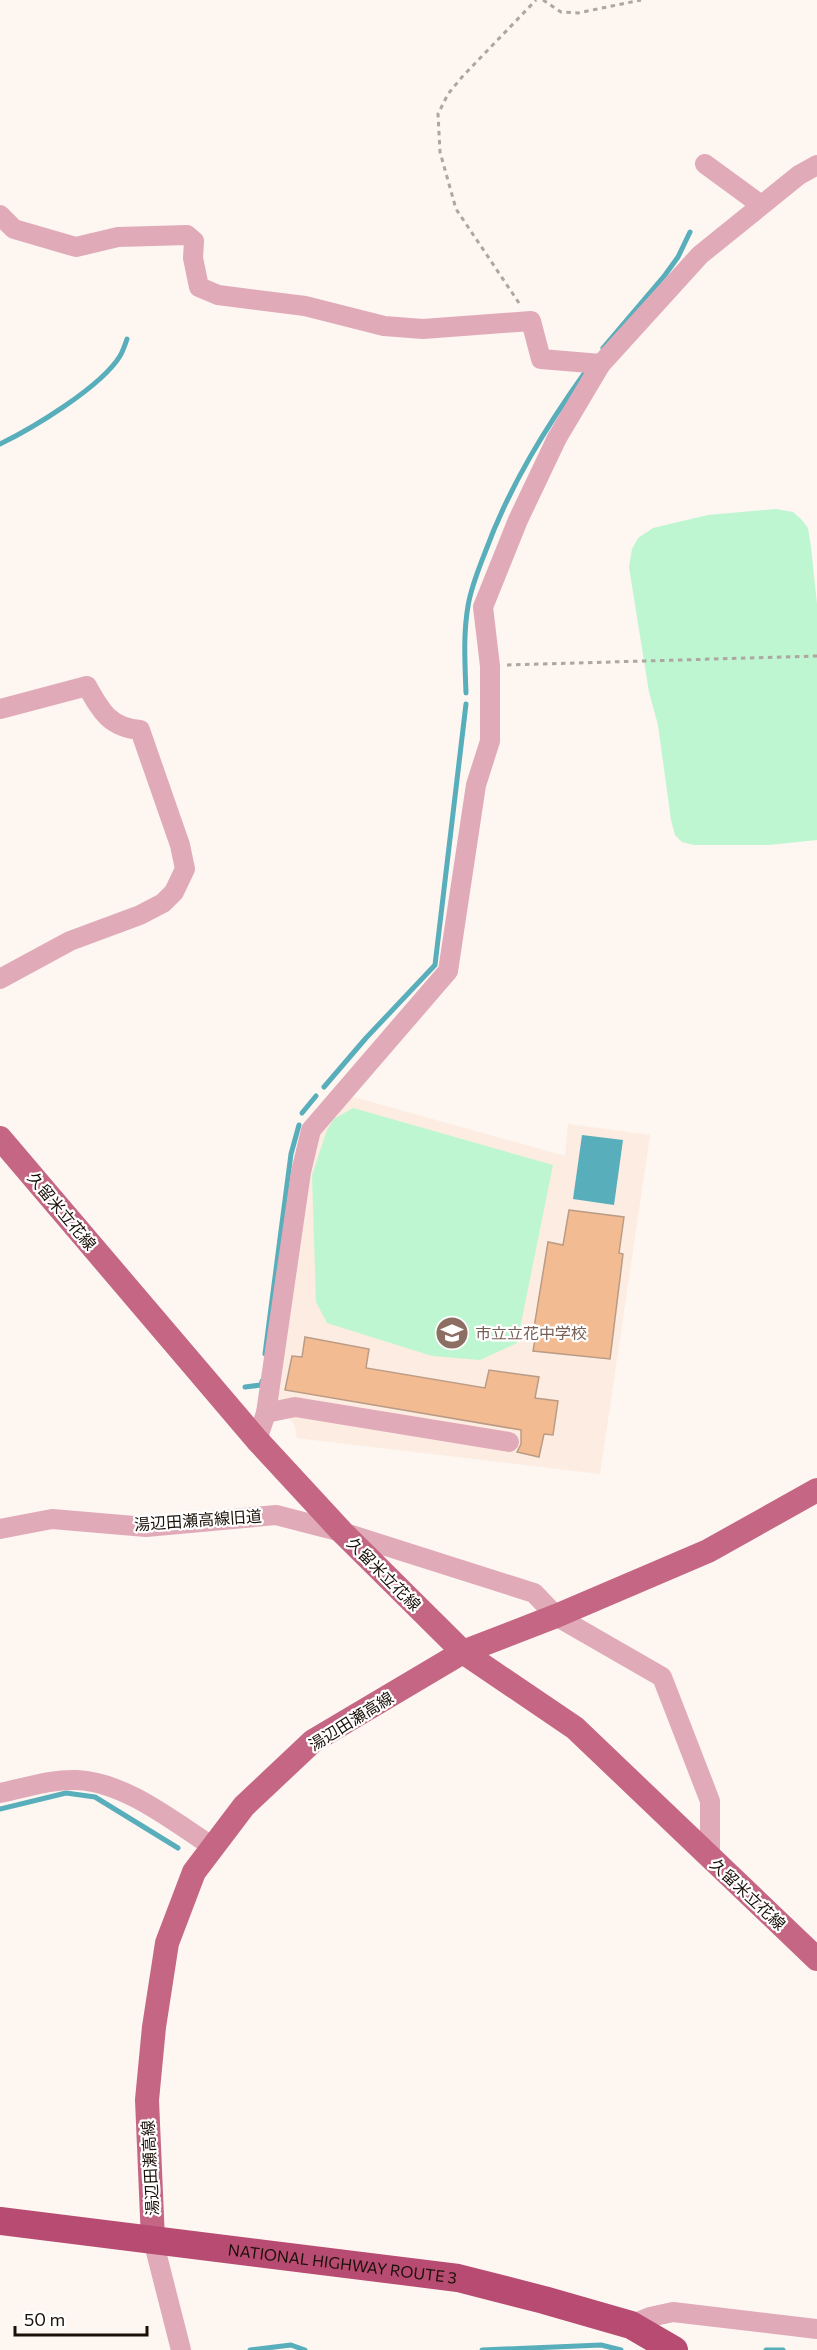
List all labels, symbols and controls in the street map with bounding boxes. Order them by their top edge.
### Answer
street label: 久留米立花線 [24,1168,101,1254]
school or university icon: 市立立花中学校 [434,1315,470,1351]
place label: 市立立花中学校 [475,1323,587,1342]
street label: 湯辺田瀬高線旧道 [133,1506,262,1533]
street label: 久留米立花線 [344,1533,425,1614]
street label: 湯辺田瀬高線 [305,1687,396,1754]
street label: 久留米立花線 [707,1854,790,1933]
street label: 湯辺田瀬高線 [138,2120,162,2216]
street label: NATIONAL HIGHWAY ROUTE 3 [227,2239,458,2287]
scale bar [15,2299,147,2337]
text: 50 m [24,2308,65,2330]

